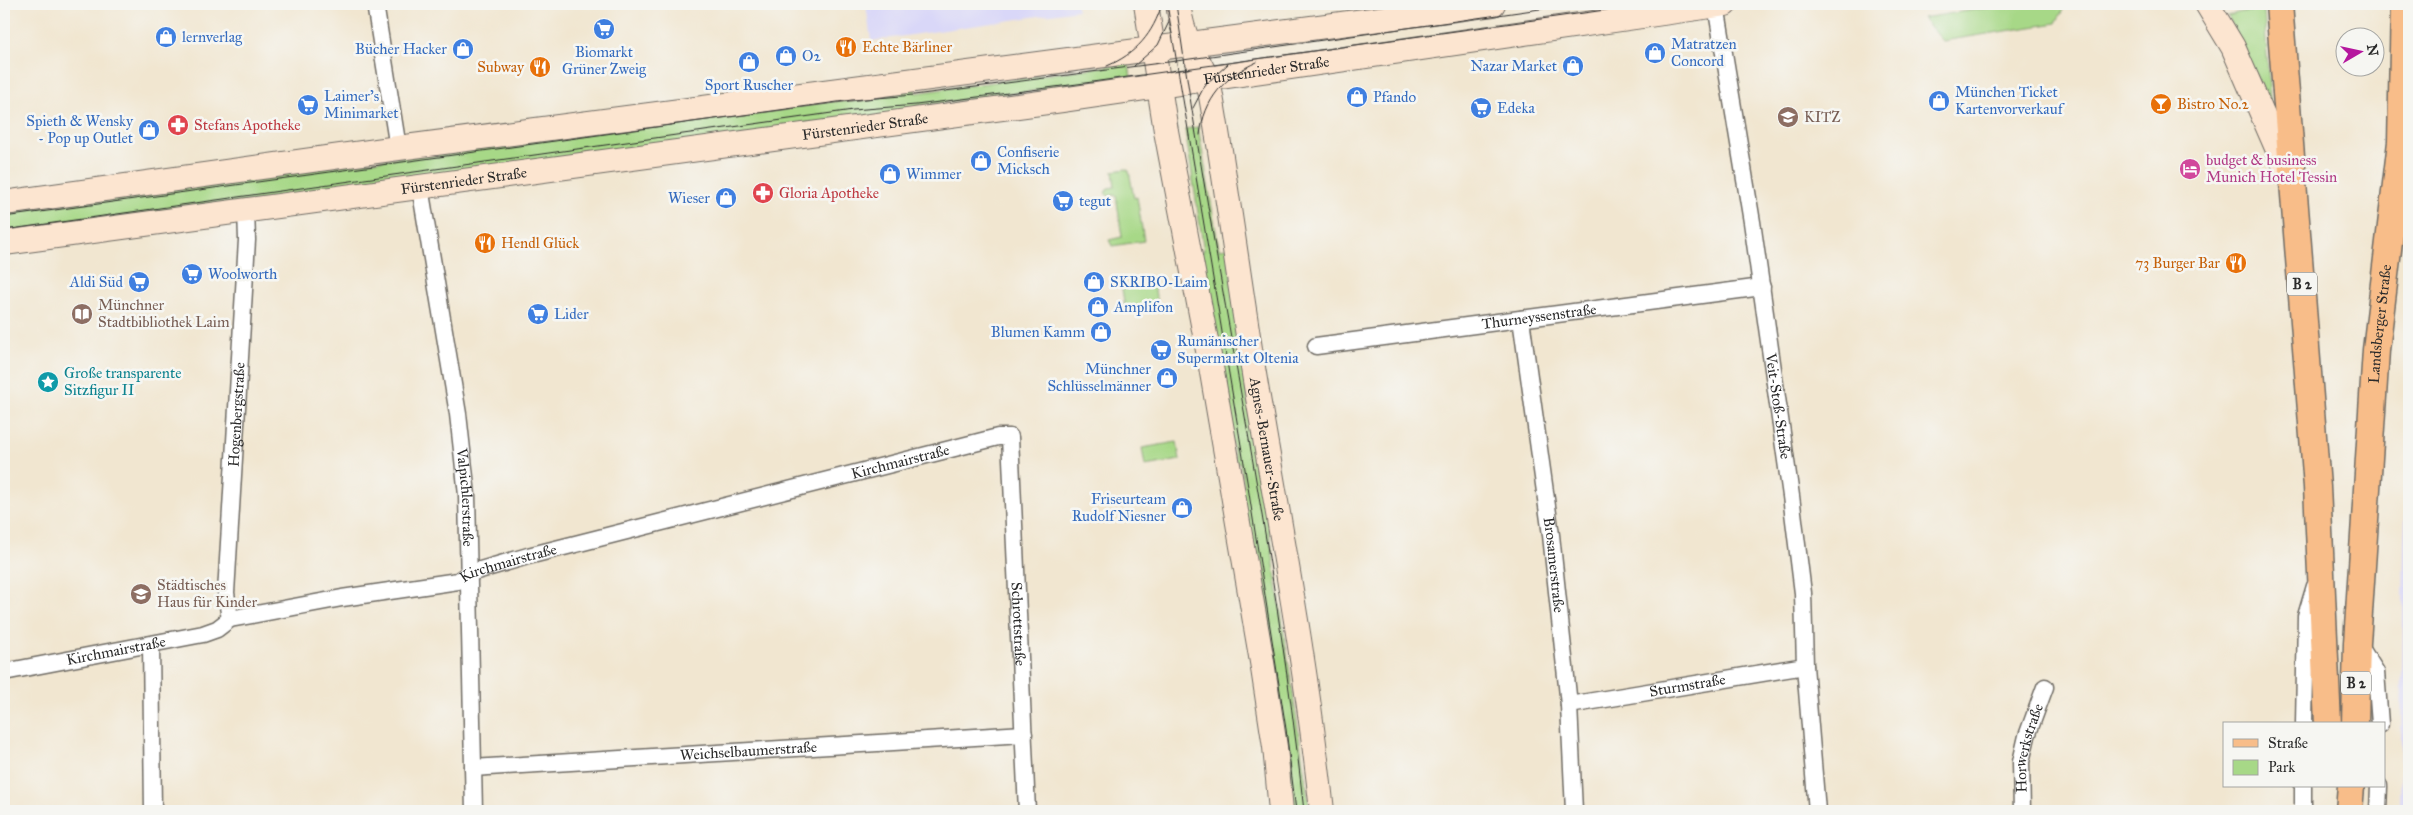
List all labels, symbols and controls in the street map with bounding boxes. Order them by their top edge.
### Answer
supermarket icon: Biomarkt Grüner Zweig [592,17,616,41]
shop icon: lernverlag [154,25,178,49]
place label: lernverlag [182,28,243,46]
north arrow [2336,28,2386,78]
restaurant icon: Echte Bärliner [834,35,858,59]
place label: Matratzen Concord [1671,35,1737,70]
shop icon: Bücher Hacker [451,37,475,61]
place label: Echte Bärliner [862,38,952,56]
place label: Bücher Hacker [355,40,447,58]
shop icon: Matratzen Concord [1643,41,1667,65]
place label: Biomarkt Grüner Zweig [562,43,647,78]
text: N [2363,43,2382,57]
shop icon: O2 [774,44,798,68]
place label: O2 [802,47,821,65]
shop icon: Sport Ruscher [737,50,761,74]
street label: Fürstenrieder Straße [1202,52,1330,88]
shop icon: Nazar Market [1561,54,1585,78]
restaurant icon: Subway [528,55,552,79]
place label: Nazar Market [1470,57,1558,75]
place label: Subway [477,58,525,76]
place label: Sport Ruscher [705,76,794,94]
place label: München Ticket Kartenvorverkauf [1955,83,2066,118]
shop icon: Pfando [1345,85,1369,109]
place label: Laimer's Minimarket [324,87,399,122]
place label: Pfando [1373,88,1417,106]
shop icon: München Ticket Kartenvorverkauf [1927,89,1951,113]
bar icon: Bistro No.2 [2149,92,2173,116]
supermarket icon: Laimer's Minimarket [296,93,320,117]
place label: Bistro No.2 [2177,95,2249,113]
supermarket icon: Edeka [1469,96,1493,120]
place label: Edeka [1497,99,1535,117]
school or university icon: KITZ [1776,105,1800,129]
place label: KITZ [1804,108,1841,126]
street label: Fürstenrieder Straße [801,109,929,144]
place label: Spieth & Wensky - Pop up Outlet [26,112,134,147]
pharmacy icon: Stefans Apotheke [166,113,190,137]
place label: Stefans Apotheke [194,116,301,134]
shop icon: Spieth & Wensky - Pop up Outlet [137,118,161,142]
place label: Confiserie Micksch [997,143,1059,178]
shop icon: Confiserie Micksch [969,149,993,173]
place label: budget & business Munich Hotel Tessin [2206,151,2337,186]
hotel icon: budget & business Munich Hotel Tessin [2178,157,2202,181]
shop icon: Wimmer [878,162,902,186]
street label: Fürstenrieder Straße [400,163,528,198]
place label: Wimmer [906,165,962,183]
pharmacy icon: Gloria Apotheke [751,181,775,205]
place label: Gloria Apotheke [779,184,879,202]
shop icon: Wieser [714,186,738,210]
place label: Wieser [668,189,710,207]
supermarket icon: tegut [1051,189,1075,213]
place label: tegut [1079,192,1112,210]
restaurant icon: Hendl Glück [473,231,497,255]
place label: Hendl Glück [501,234,579,252]
restaurant icon: 73 Burger Bar [2224,251,2248,275]
place label: 73 Burger Bar [2135,254,2220,272]
supermarket icon: Woolworth [180,262,204,286]
street label: Landsberger Straße [2365,263,2395,384]
place label: Woolworth [208,265,278,283]
supermarket icon: Aldi Süd [127,270,151,294]
shop icon: SKRIBO-Laim [1082,270,1106,294]
road number: B 2 [2287,272,2317,296]
place label: Aldi Süd [69,273,123,291]
place label: SKRIBO-Laim [1110,273,1208,291]
shop icon: Amplifon [1086,295,1110,319]
place label: Münchner Stadtbibliothek Laim [98,296,230,331]
place label: Amplifon [1113,298,1173,316]
street label: Thurneyssenstraße [1481,300,1598,333]
library icon: Münchner Stadtbibliothek Laim [70,302,94,326]
supermarket icon: Lider [526,302,550,326]
place label: Lider [554,305,589,323]
shop icon: Blumen Kamm [1089,320,1113,344]
place label: Blumen Kamm [991,323,1085,341]
place label: Rumänischer Supermarkt Oltenia [1177,332,1299,367]
supermarket icon: Rumänischer Supermarkt Oltenia [1149,338,1173,362]
street label: Veit-Stoß-Straße [1762,351,1795,460]
place label: Münchner Schlüsselmänner [1047,360,1151,395]
street label: Hogenbergstraße [225,362,249,467]
place label: Große transparente Sitzfigur II [64,364,181,399]
shop icon: Münchner Schlüsselmänner [1155,366,1179,390]
place icon: Große transparente Sitzfigur II [36,370,60,394]
street label: Agnes-Bernauer-Straße [1246,375,1288,522]
street label: Kirchmairstraße [849,441,951,483]
street label: Valpichlerstraße [453,446,477,547]
place label: Friseurteam Rudolf Niesner [1072,490,1166,525]
shop icon: Friseurteam Rudolf Niesner [1170,496,1194,520]
street label: Brosamerstraße [1540,516,1568,614]
street label: Kirchmairstraße [456,540,559,586]
place label: Städtisches Haus für Kinder [157,576,258,611]
school or university icon: Städtisches Haus für Kinder [129,582,153,606]
street label: Schrottstraße [1008,582,1029,666]
street label: Kirchmairstraße [65,632,167,669]
street label: Sturmstraße [1648,670,1727,701]
road number: B 2 [2341,671,2371,694]
street label: Horwerkstraße [2011,701,2047,793]
legend [2223,722,2386,788]
text: Straße [2268,734,2308,752]
street label: Weichselbaumerstraße [679,738,818,764]
text: Park [2268,758,2295,776]

